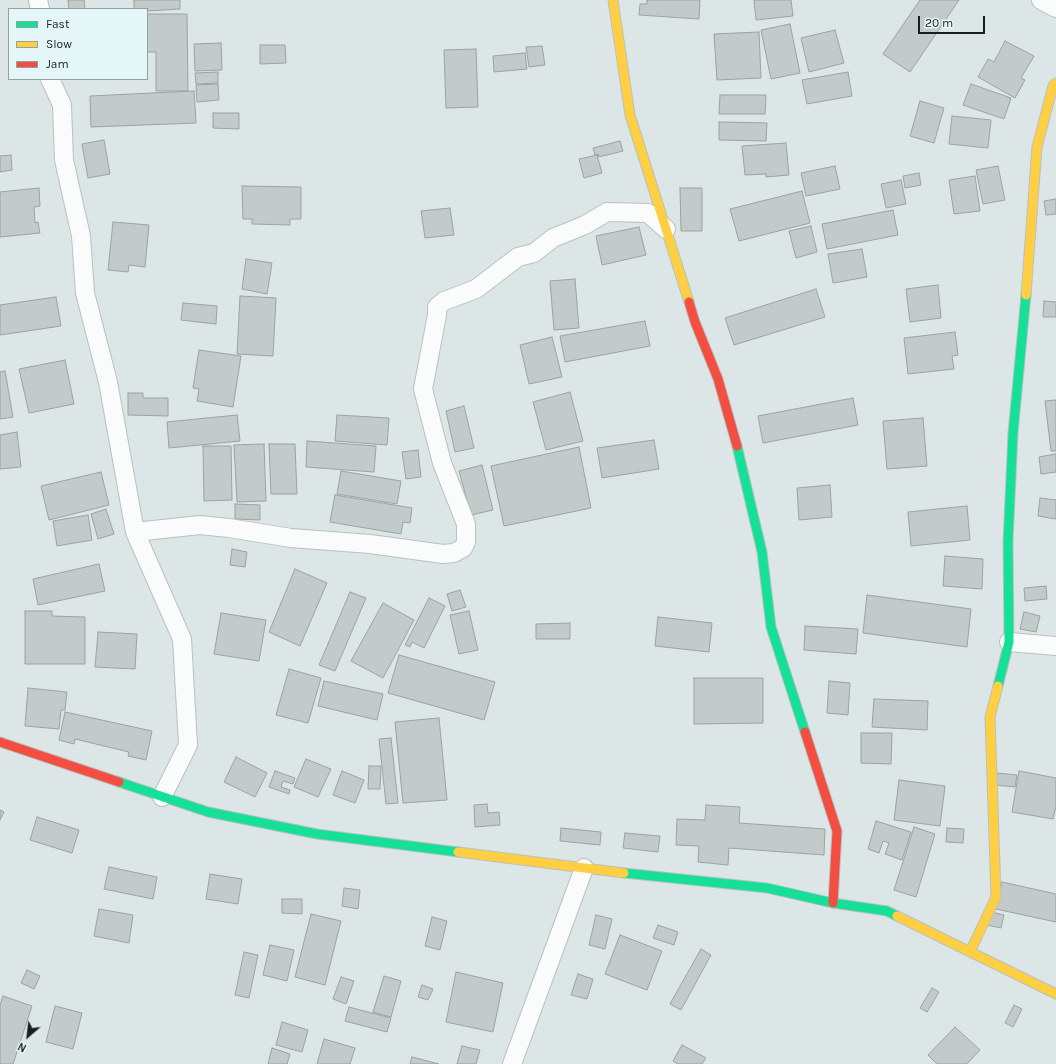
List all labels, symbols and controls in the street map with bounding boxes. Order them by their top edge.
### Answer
legend [8,8,148,80]
scale bar [920,8,987,34]
text: 20 m [925,16,953,30]
text: Fast [46,17,69,31]
text: Slow [46,37,72,51]
text: Jam [46,57,69,71]
north arrow [8,1016,48,1056]
text: N [16,1039,29,1055]

